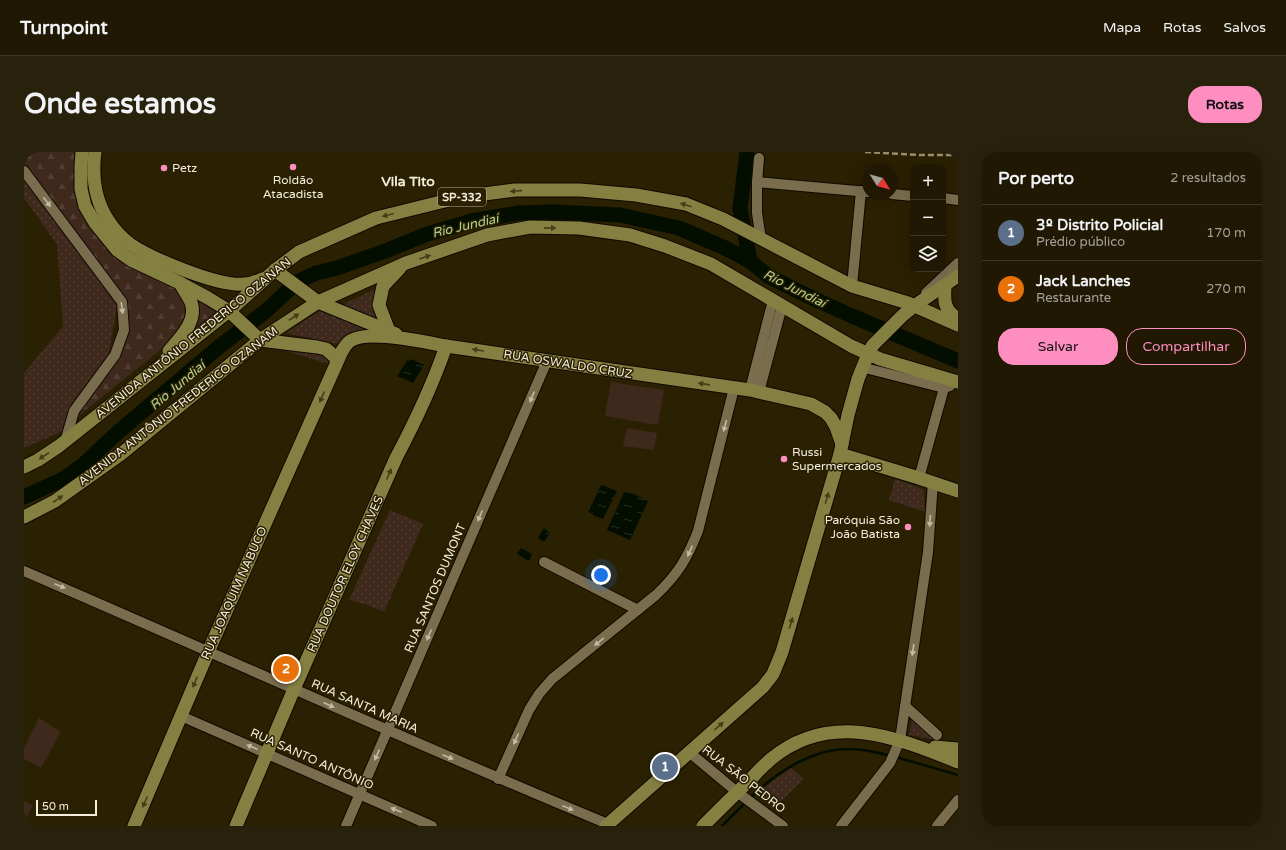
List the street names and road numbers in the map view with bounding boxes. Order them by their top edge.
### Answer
road number: SP-332 [438,188,486,206]
street label: AVENIDA ANTÔNIO FREDERICO OZANAN [92,255,294,421]
street label: AVENIDA ANTÔNIO FREDERICO OZANAM [75,324,281,488]
street label: RUA OSWALDO CRUZ [503,347,634,381]
street label: RUA DOUTOR ELOY CHAVES [304,494,386,654]
street label: RUA SANTOS DUMONT [401,521,469,655]
street label: RUA JOAQUIM NABUCO [198,524,270,662]
street label: RUA SANTA MARIA [309,676,421,736]
street label: RUA SANTO ANTÔNIO [248,725,376,793]
street label: RUA SÃO PEDRO [700,742,789,816]

